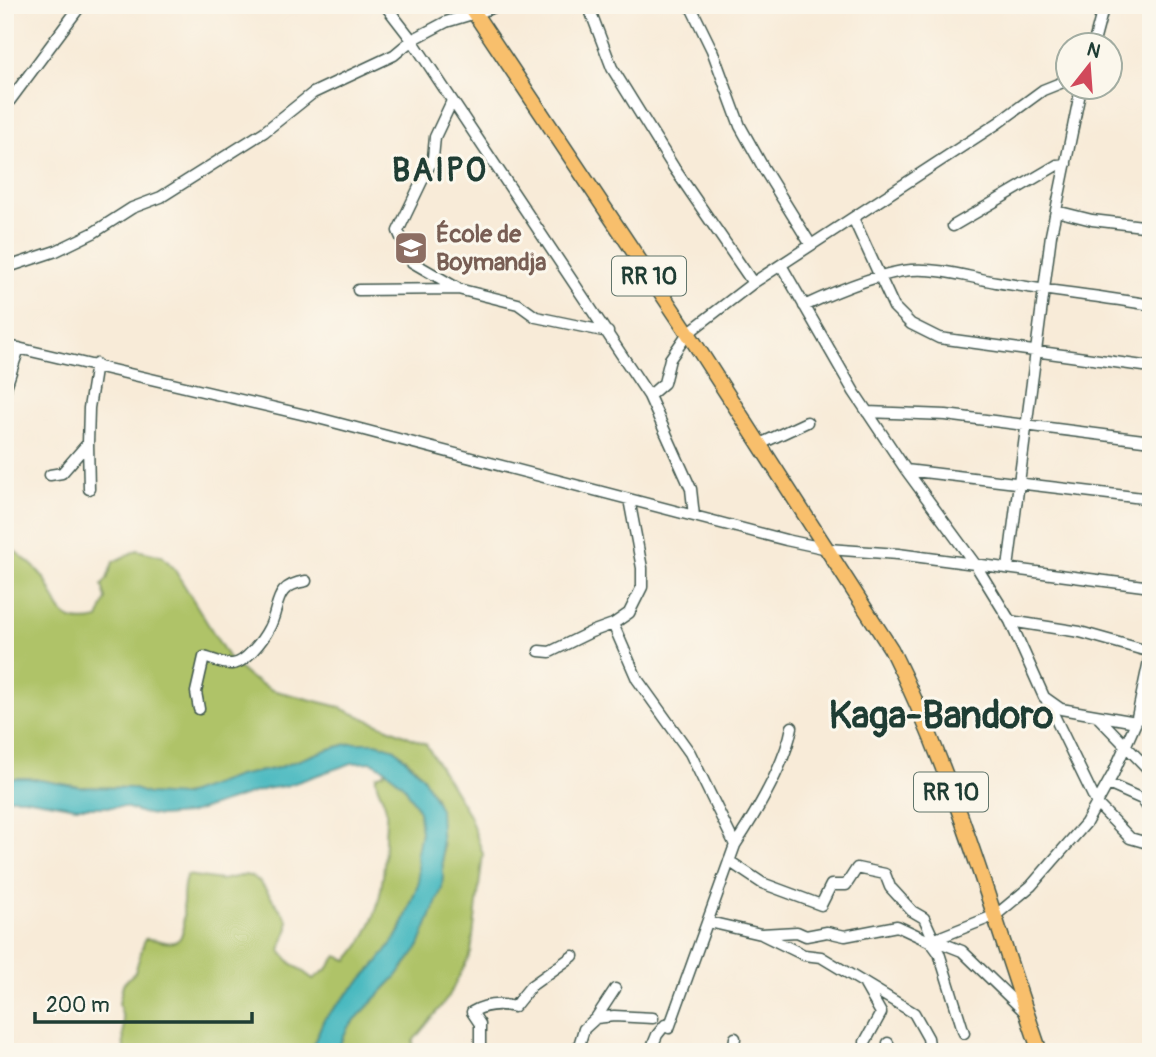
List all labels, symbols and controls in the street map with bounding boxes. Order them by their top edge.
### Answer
north arrow [1054,32,1124,102]
text: N [1084,37,1103,64]
district label: BAIPO [392,151,488,191]
place label: École de Boymandja [436,220,547,277]
school or university icon: École de Boymandja [392,229,430,267]
road number: RR 10 [612,256,686,296]
district label: Kaga-Bandoro [829,692,1053,740]
road number: RR 10 [914,772,988,812]
scale bar [35,980,252,1024]
text: 200 m [46,992,110,1019]

